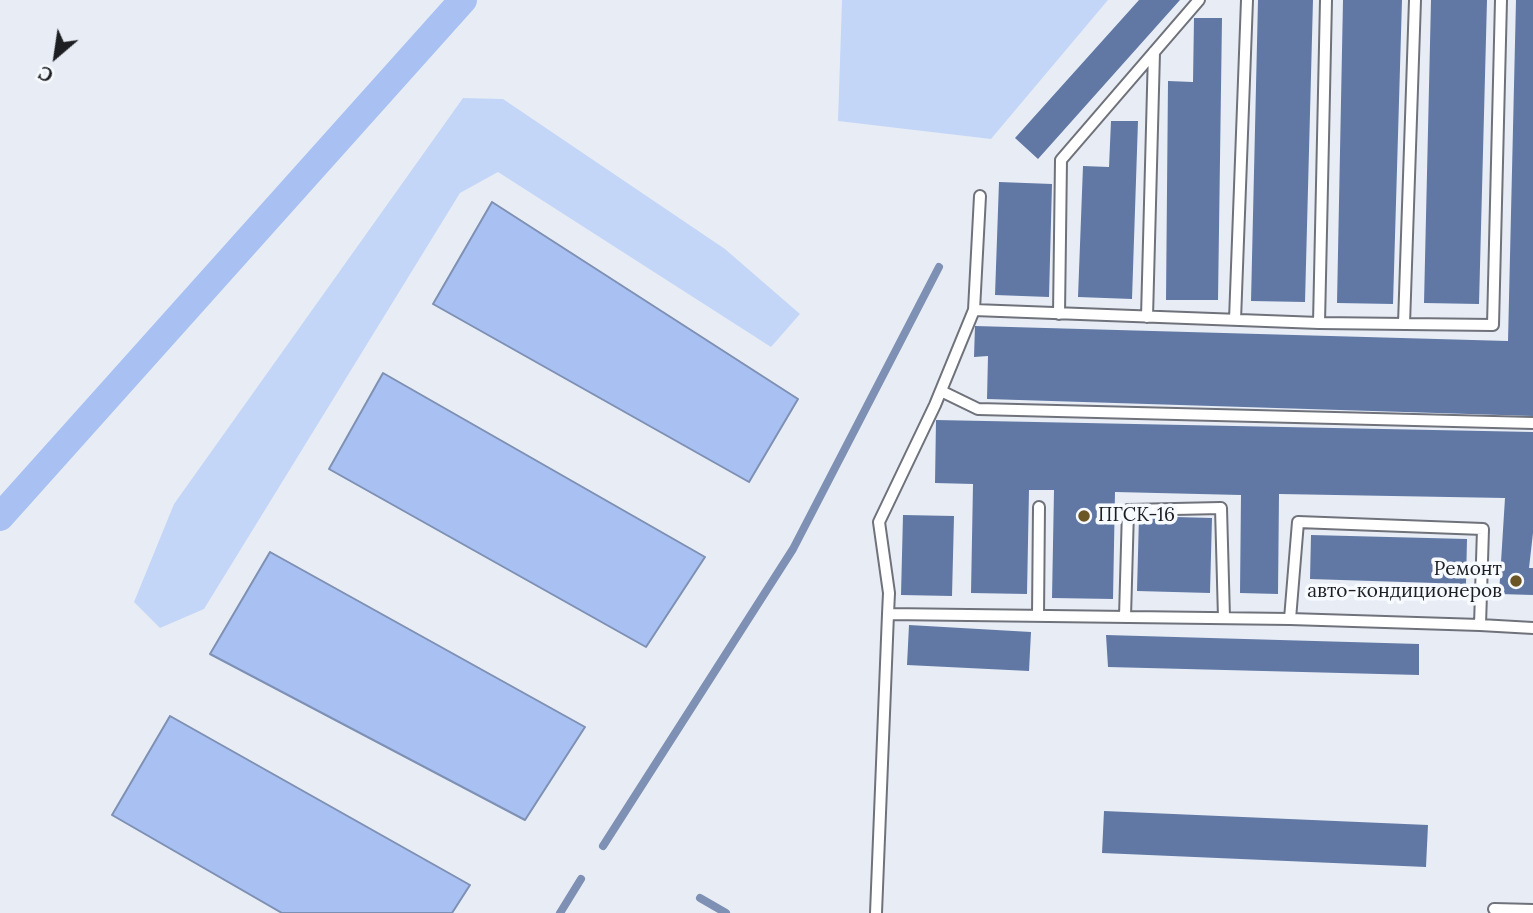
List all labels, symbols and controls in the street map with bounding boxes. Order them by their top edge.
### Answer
north arrow [21,21,91,91]
text: С [34,61,57,88]
place label: ПГСК-16 [1098,505,1175,527]
marker: ПГСК-16 [1076,508,1092,524]
place label: Ремонт авто-кондиционеров [1307,559,1502,603]
marker: Ремонт авто-кондиционеров [1508,573,1524,589]

